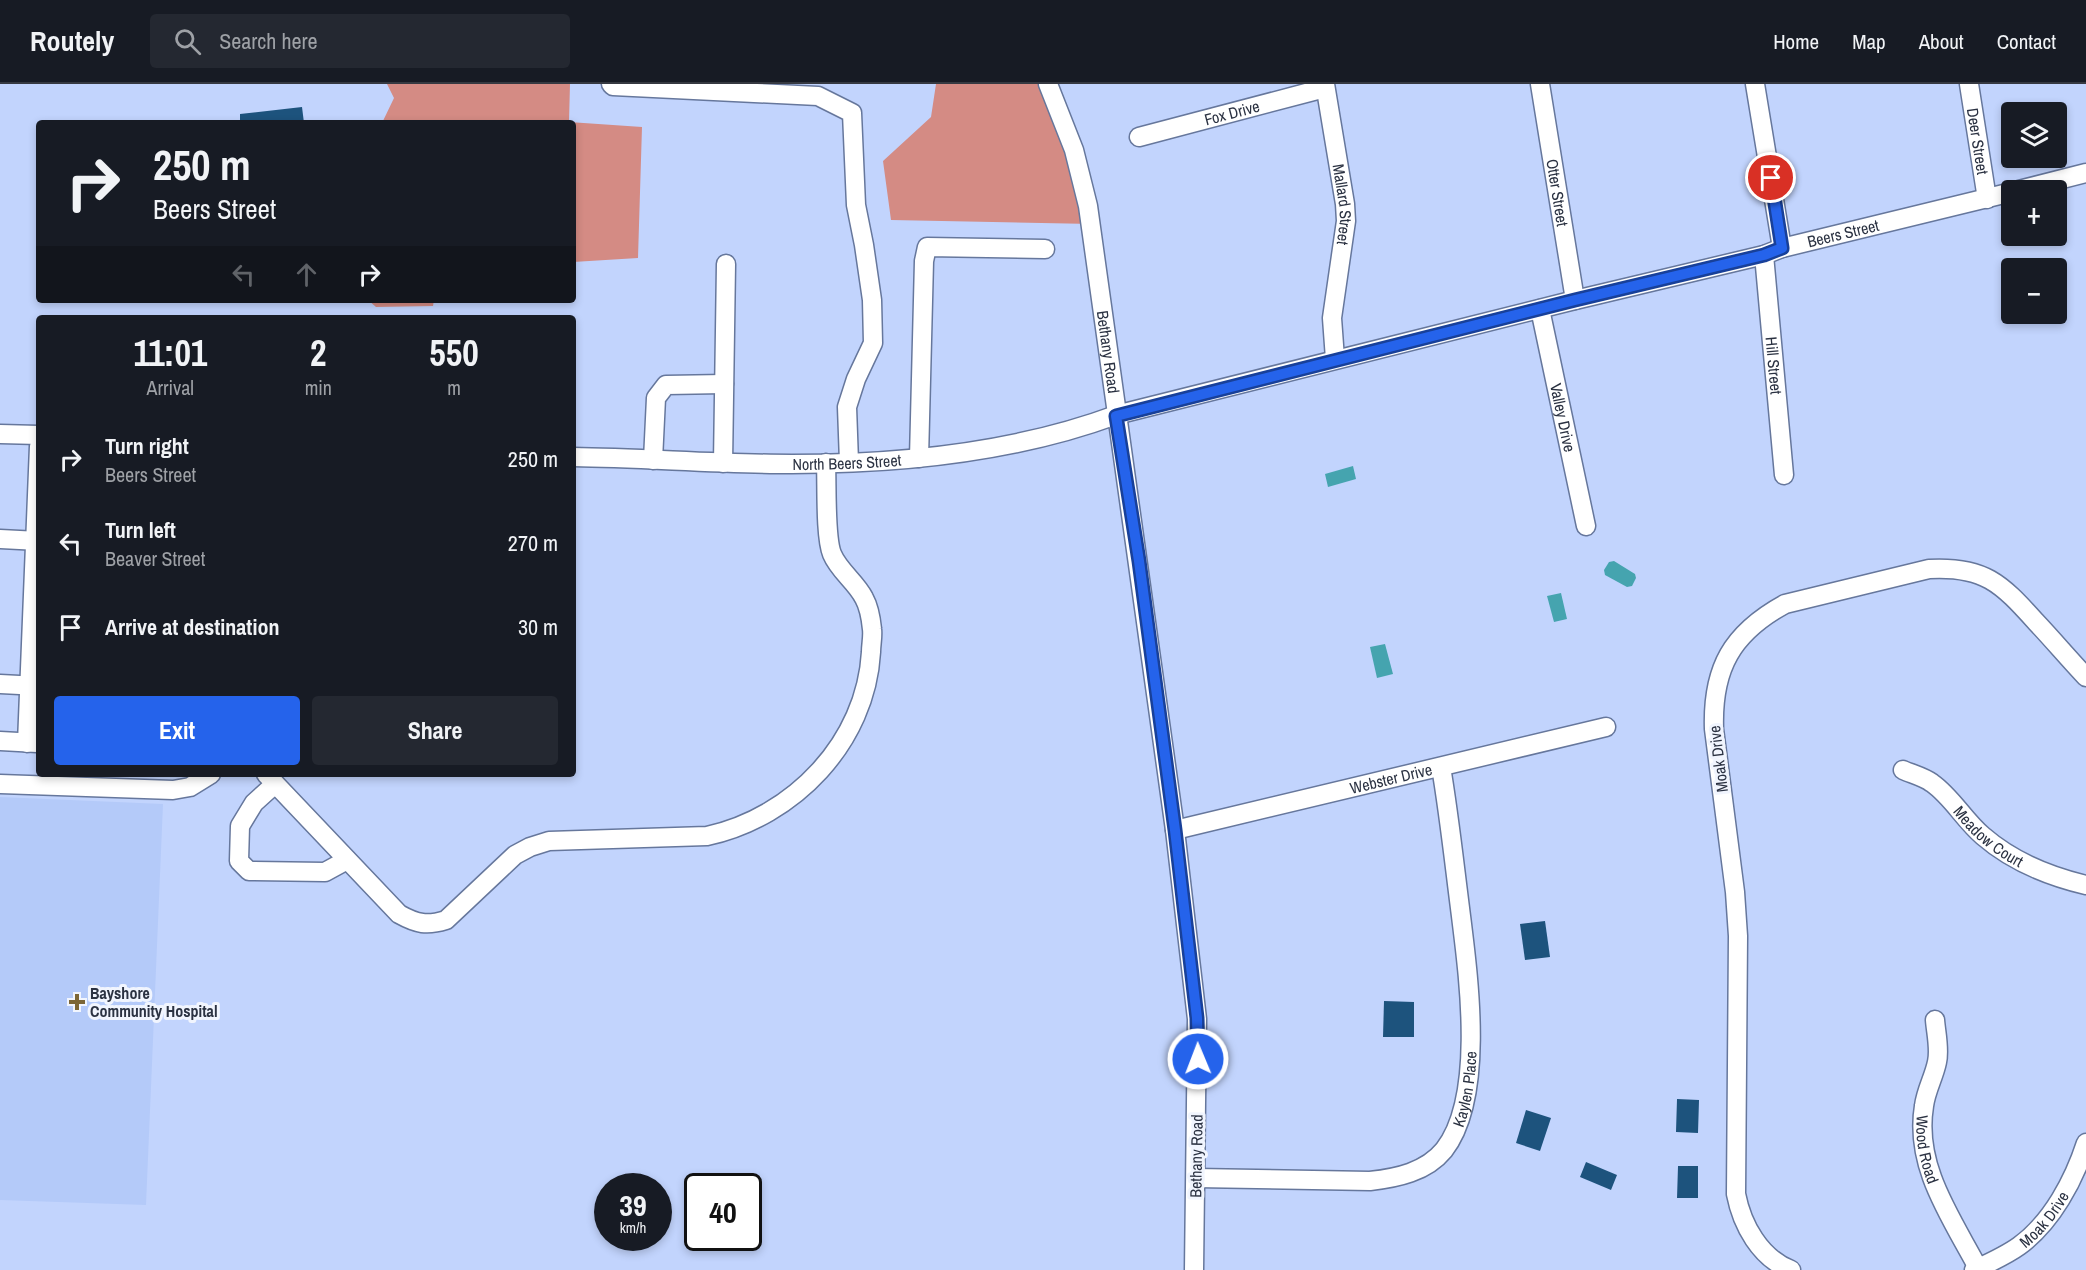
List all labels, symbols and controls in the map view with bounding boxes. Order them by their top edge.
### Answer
search box [150,14,570,68]
text: Routely [30,22,114,60]
icon: search [171,25,204,58]
text: Search here [219,26,317,56]
text: Home [1773,27,1819,56]
text: Map [1852,27,1886,56]
text: About [1919,27,1964,56]
text: Contact [1997,27,2056,56]
street label: Fox Drive [1202,95,1262,130]
map controls [2001,102,2067,324]
button: layers [2001,102,2067,168]
street label: Deer Street [1962,106,1994,177]
text: 250 m [153,137,251,193]
icon: right [54,144,132,222]
pin [1745,152,1796,203]
street label: Otter Street [1541,157,1574,228]
icon: arrive [1754,161,1787,194]
street label: Mallard Street [1327,162,1357,247]
button: + [2001,180,2067,246]
text: Beers Street [153,191,276,227]
street label: Beers Street [1805,214,1881,252]
icon: left [227,258,260,291]
icon: ahead [290,258,323,291]
icon: right [353,258,386,291]
button: − [2001,258,2067,324]
street label: Bethany Road [1092,309,1125,395]
text: 11:01 [133,329,207,377]
text: 2 [310,329,327,377]
text: 550 [429,329,479,377]
street label: Hill Street [1760,336,1788,396]
text: Arrival [147,374,194,401]
text: min [305,374,332,401]
text: m [447,374,461,401]
street label: Valley Drive [1545,381,1581,454]
text: Turn right [105,431,189,461]
icon: right [54,443,87,476]
text: 250 m [508,444,558,474]
street label: North Beers Street [792,449,902,475]
text: Beers Street [105,461,196,488]
text: Turn left [105,515,176,545]
icon: left [54,527,87,560]
text: 270 m [508,528,558,558]
text: Beaver Street [105,545,205,572]
icon: arrive [54,611,87,644]
text: Arrive at destination [105,612,279,642]
text: 30 m [518,612,558,642]
button: Exit [54,696,300,765]
button: Share [312,696,558,765]
street label: Moak Drive [1703,724,1733,794]
street label: Webster Drive [1348,758,1434,799]
street label: Meadow Court [1949,801,2027,872]
place label: Bayshore Community Hospital [90,982,218,1022]
marker: Bayshore Community Hospital [68,993,86,1011]
position arrow [1166,1027,1230,1091]
street label: Kaylen Place [1447,1051,1482,1130]
street label: Bethany Road [1184,1114,1208,1198]
street label: Wood Road [1911,1115,1944,1187]
speed limit sign: 40 [684,1173,762,1251]
text: 39 [619,1185,647,1225]
street label: Moak Drive [2015,1187,2074,1252]
text: km/h [620,1217,646,1238]

